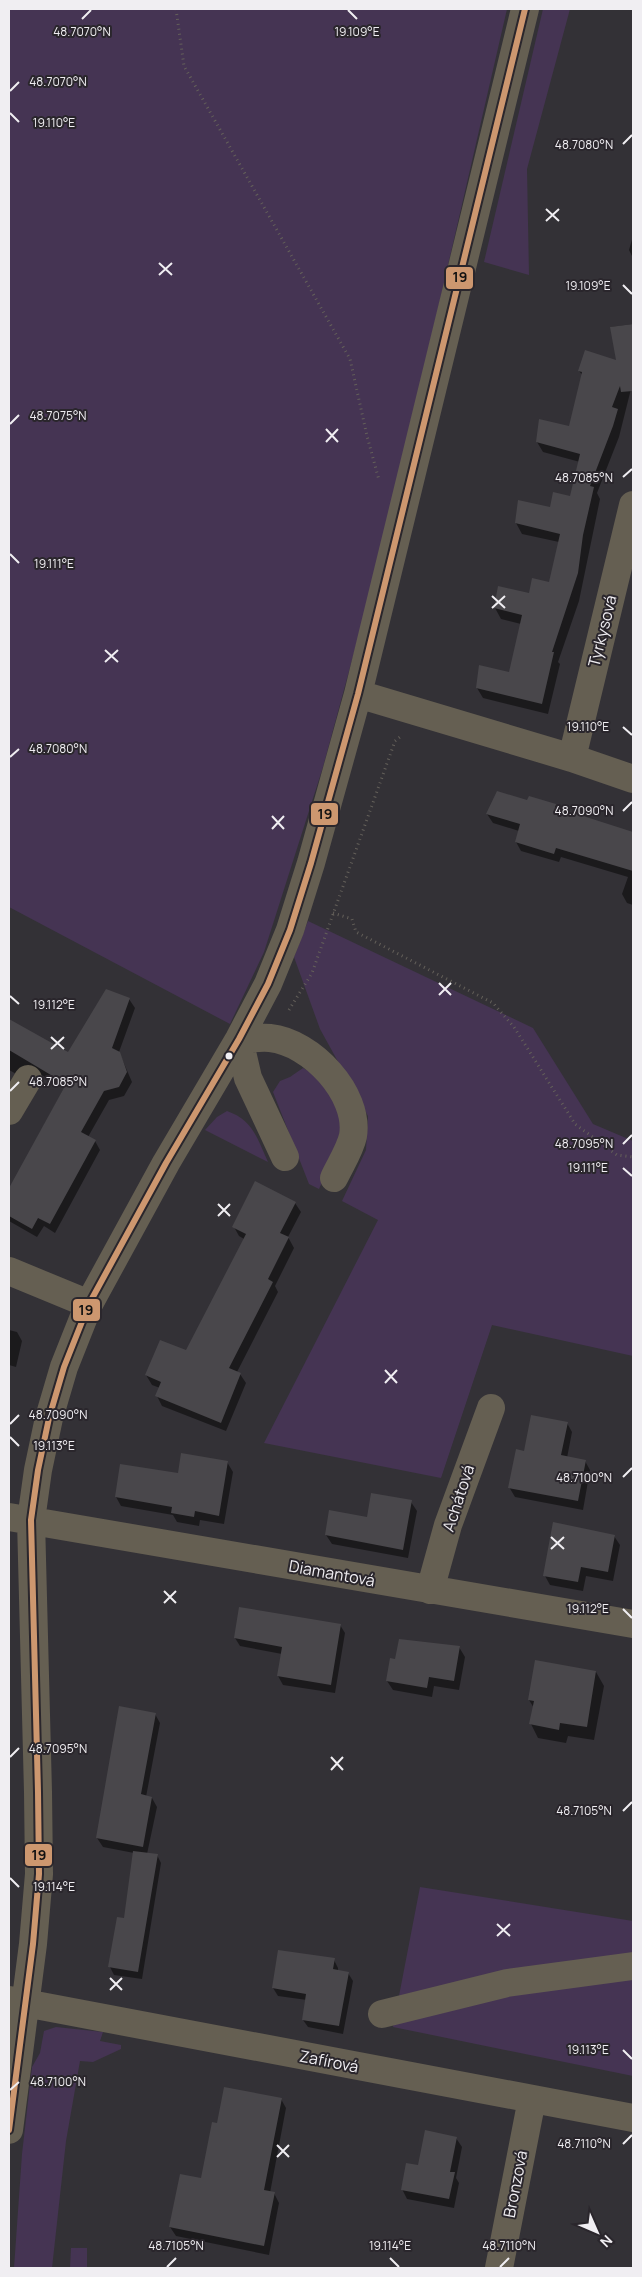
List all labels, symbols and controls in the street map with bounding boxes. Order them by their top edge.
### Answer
text: 48.7070°N [53,23,111,40]
text: 19.109°E [334,23,380,40]
text: 48.7070°N [29,73,87,90]
text: 19.110°E [33,114,75,131]
text: 48.7080°N [555,136,613,153]
line badge: 19 [445,266,474,290]
text: 19 [453,267,467,286]
text: 19.109°E [565,277,611,294]
text: 48.7075°N [30,407,87,424]
text: 48.7085°N [555,469,613,486]
text: 19.111°E [34,555,74,572]
street label: Tyrkysová [582,593,622,669]
text: 19.110°E [567,718,609,735]
text: 48.7080°N [29,740,87,757]
line badge: 19 [310,802,339,826]
text: 48.7090°N [555,802,613,819]
text: 19 [318,804,332,823]
text: 19.112°E [33,996,75,1013]
unlabelled marker [224,1051,234,1061]
text: 48.7085°N [29,1073,87,1090]
text: 48.7095°N [555,1135,613,1152]
text: 19.111°E [568,1159,608,1176]
line badge: 19 [72,1298,101,1322]
text: 19 [79,1300,93,1319]
text: 48.7090°N [29,1406,87,1423]
text: 19.113°E [33,1437,75,1454]
street label: Achátová [437,1462,479,1534]
text: 48.7100°N [556,1469,612,1486]
street label: Diamantová [287,1555,377,1591]
text: 19.112°E [567,1600,609,1617]
text: 48.7095°N [29,1740,87,1757]
text: 48.7105°N [556,1802,612,1819]
line badge: 19 [24,1843,53,1867]
text: 19 [32,1845,46,1864]
text: 19.114°E [33,1878,75,1895]
text: 19.113°E [567,2041,609,2058]
street label: Zafírová [298,2045,360,2077]
text: 48.7100°N [30,2073,86,2090]
text: 48.7110°N [557,2135,611,2152]
street label: Bronzová [498,2149,532,2219]
north arrow [572,2207,622,2257]
text: N [596,2231,617,2252]
text: 48.7105°N [148,2237,204,2254]
text: 19.114°E [369,2237,411,2254]
text: 48.7110°N [482,2237,536,2254]

